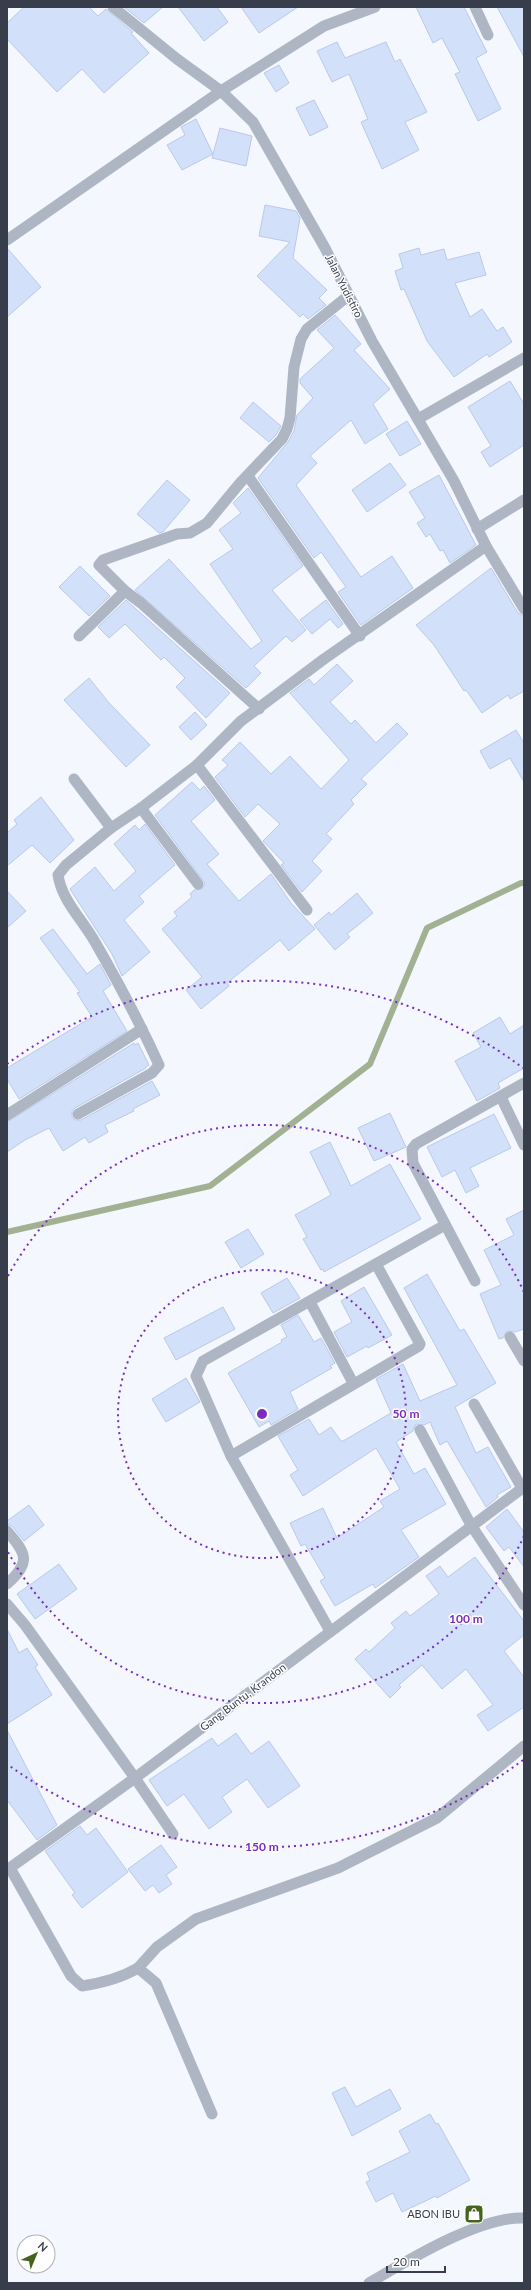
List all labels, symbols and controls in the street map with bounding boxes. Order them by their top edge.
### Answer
street label: Jalan Yudistiro [323,252,366,319]
text: 50 m [393,1406,419,1421]
centre of rings [255,1407,269,1421]
text: 100 m [449,1611,483,1626]
street label: Gang Buntu, Krandon [197,1660,288,1733]
text: 150 m [245,1839,279,1854]
shop icon: ABON IBU [463,2203,485,2225]
place label: ABON IBU [407,2207,460,2220]
north arrow [16,2234,56,2274]
text: N [36,2239,51,2254]
scale bar [387,2248,445,2274]
text: 20 m [393,2254,420,2269]

